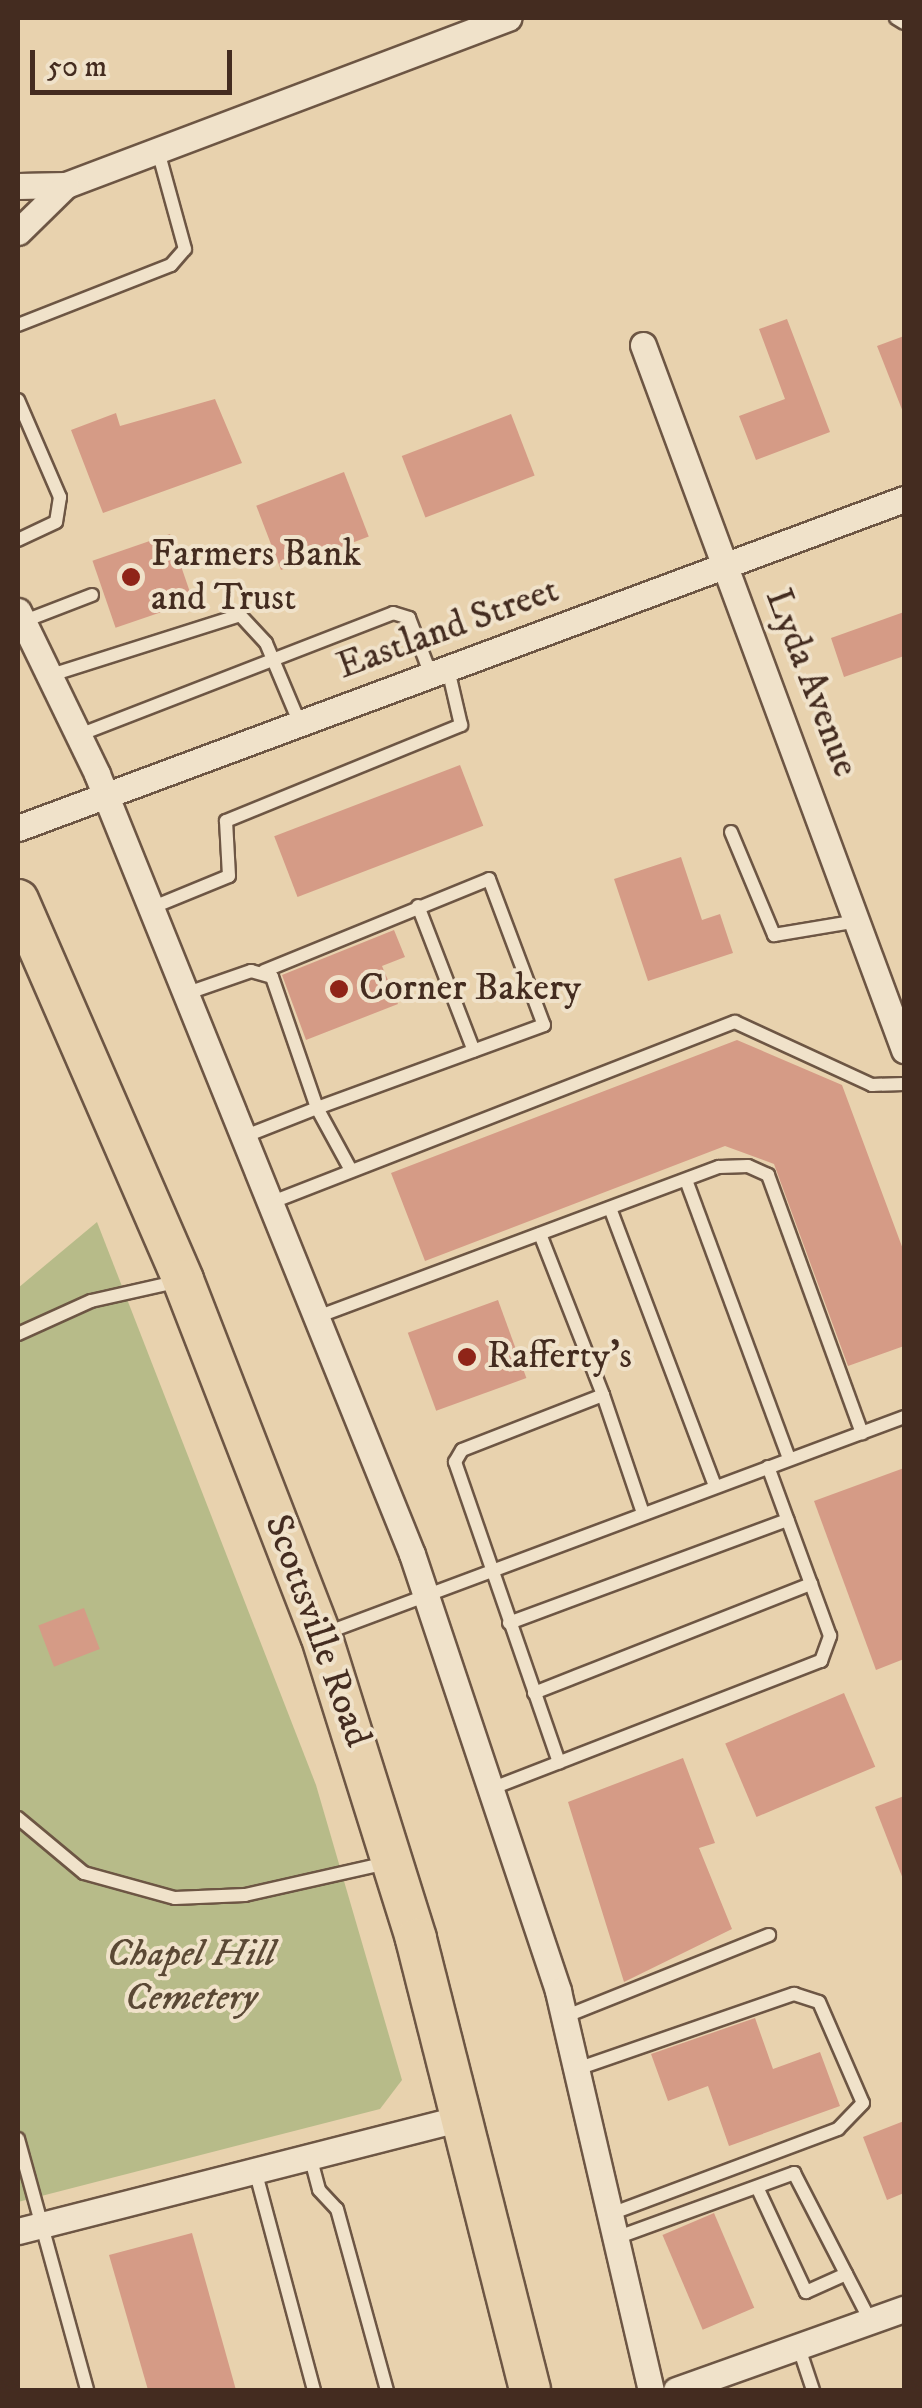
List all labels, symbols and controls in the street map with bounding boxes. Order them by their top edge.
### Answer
scale bar [35,30,238,92]
text: 50 m [47,49,107,86]
place label: Farmers Bank and Trust [151,532,361,622]
marker: Farmers Bank and Trust [120,566,142,588]
street label: Eastland Street [331,568,565,690]
street label: Lyda Avenue [754,583,868,783]
place label: Corner Bakery [359,966,581,1012]
marker: Corner Bakery [328,978,350,1000]
place label: Rafferty’s [487,1334,632,1380]
marker: Rafferty’s [456,1346,478,1368]
street label: Scottsville Road [254,1509,380,1753]
park label: Chapel Hill Cemetery [107,1932,275,2022]

